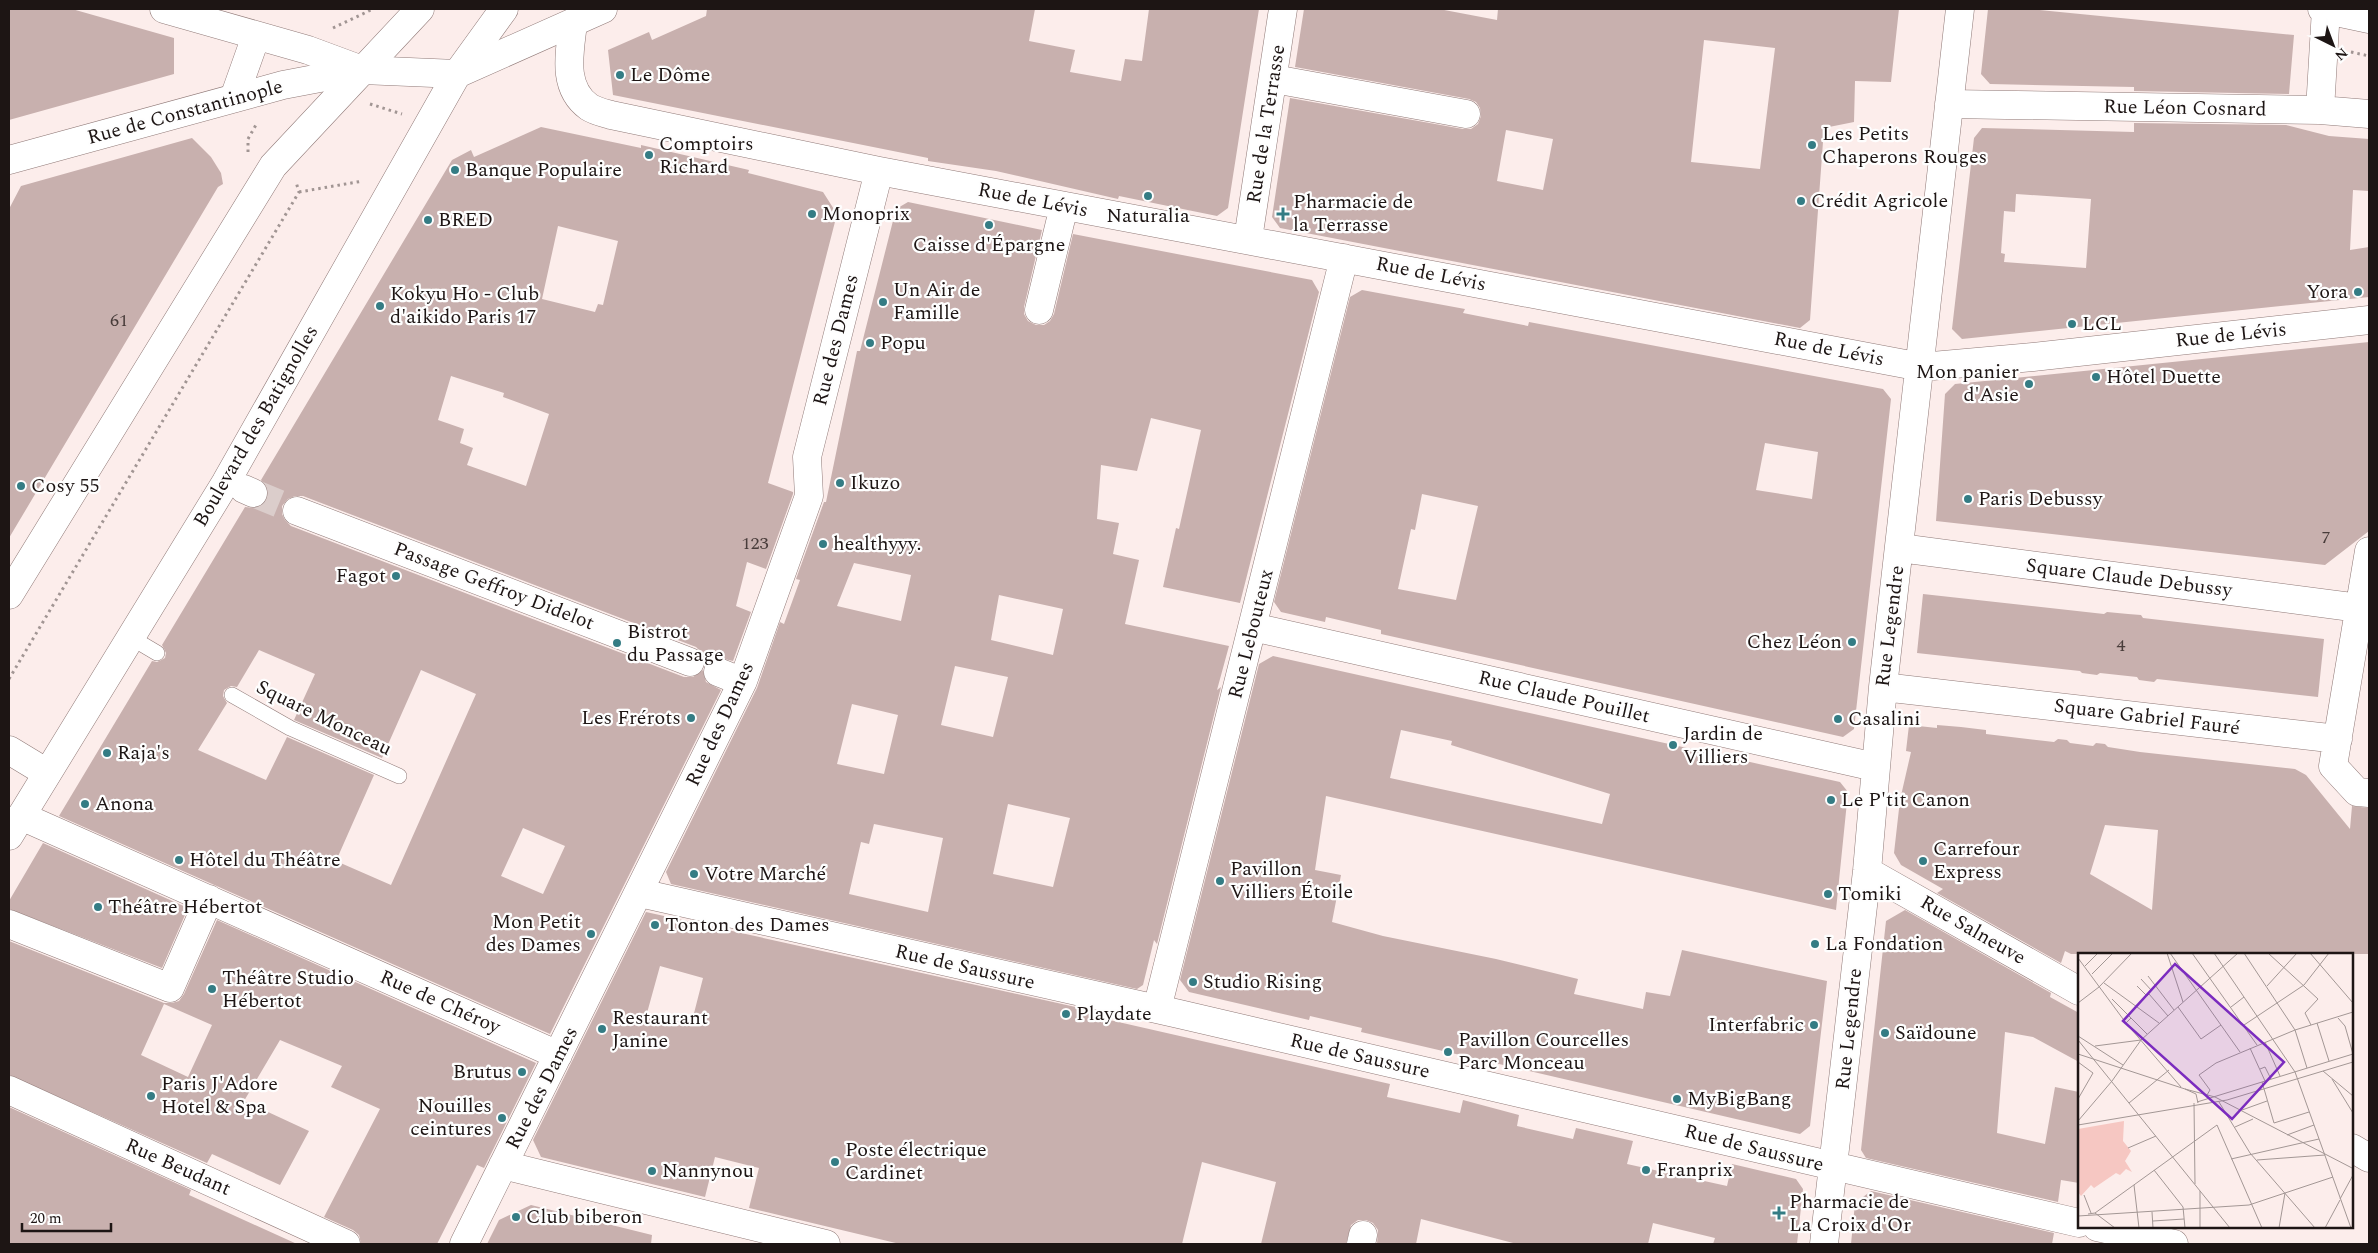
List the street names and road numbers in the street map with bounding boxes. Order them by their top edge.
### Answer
street label: Rue de la Terrasse [1239,42,1293,206]
street label: Rue de Constantinople [84,71,286,153]
street label: Rue Léon Cosnard [2103,92,2267,124]
street label: Rue de Lévis [975,175,1091,225]
street label: Rue de Lévis [1373,249,1489,299]
street label: Rue des Dames [805,271,867,409]
street label: Rue de Lévis [2174,314,2288,356]
street label: Boulevard des Batignolles [186,320,326,532]
street label: Rue de Lévis [1771,324,1887,374]
street label: Passage Geffroy Didelot [389,534,599,638]
street label: Square Claude Debussy [2024,550,2235,606]
street label: Rue Legendre [1868,563,1912,689]
street label: Rue Lebouteux [1220,566,1282,702]
street label: Rue des Dames [678,657,762,791]
street label: Rue Claude Pouillet [1475,663,1653,731]
street label: Square Monceau [251,672,397,764]
street label: Square Gabriel Fauré [2052,691,2242,743]
street label: Rue Salneuve [1915,888,2031,972]
street label: Rue de Saussure [892,936,1038,998]
street label: Rue de Chéroy [375,962,506,1043]
street label: Rue Legendre [1828,967,1870,1091]
street label: Rue des Dames [498,1021,586,1155]
street label: Rue de Saussure [1287,1025,1433,1087]
street label: Rue de Saussure [1681,1116,1827,1180]
street label: Rue Beudant [120,1130,236,1204]

